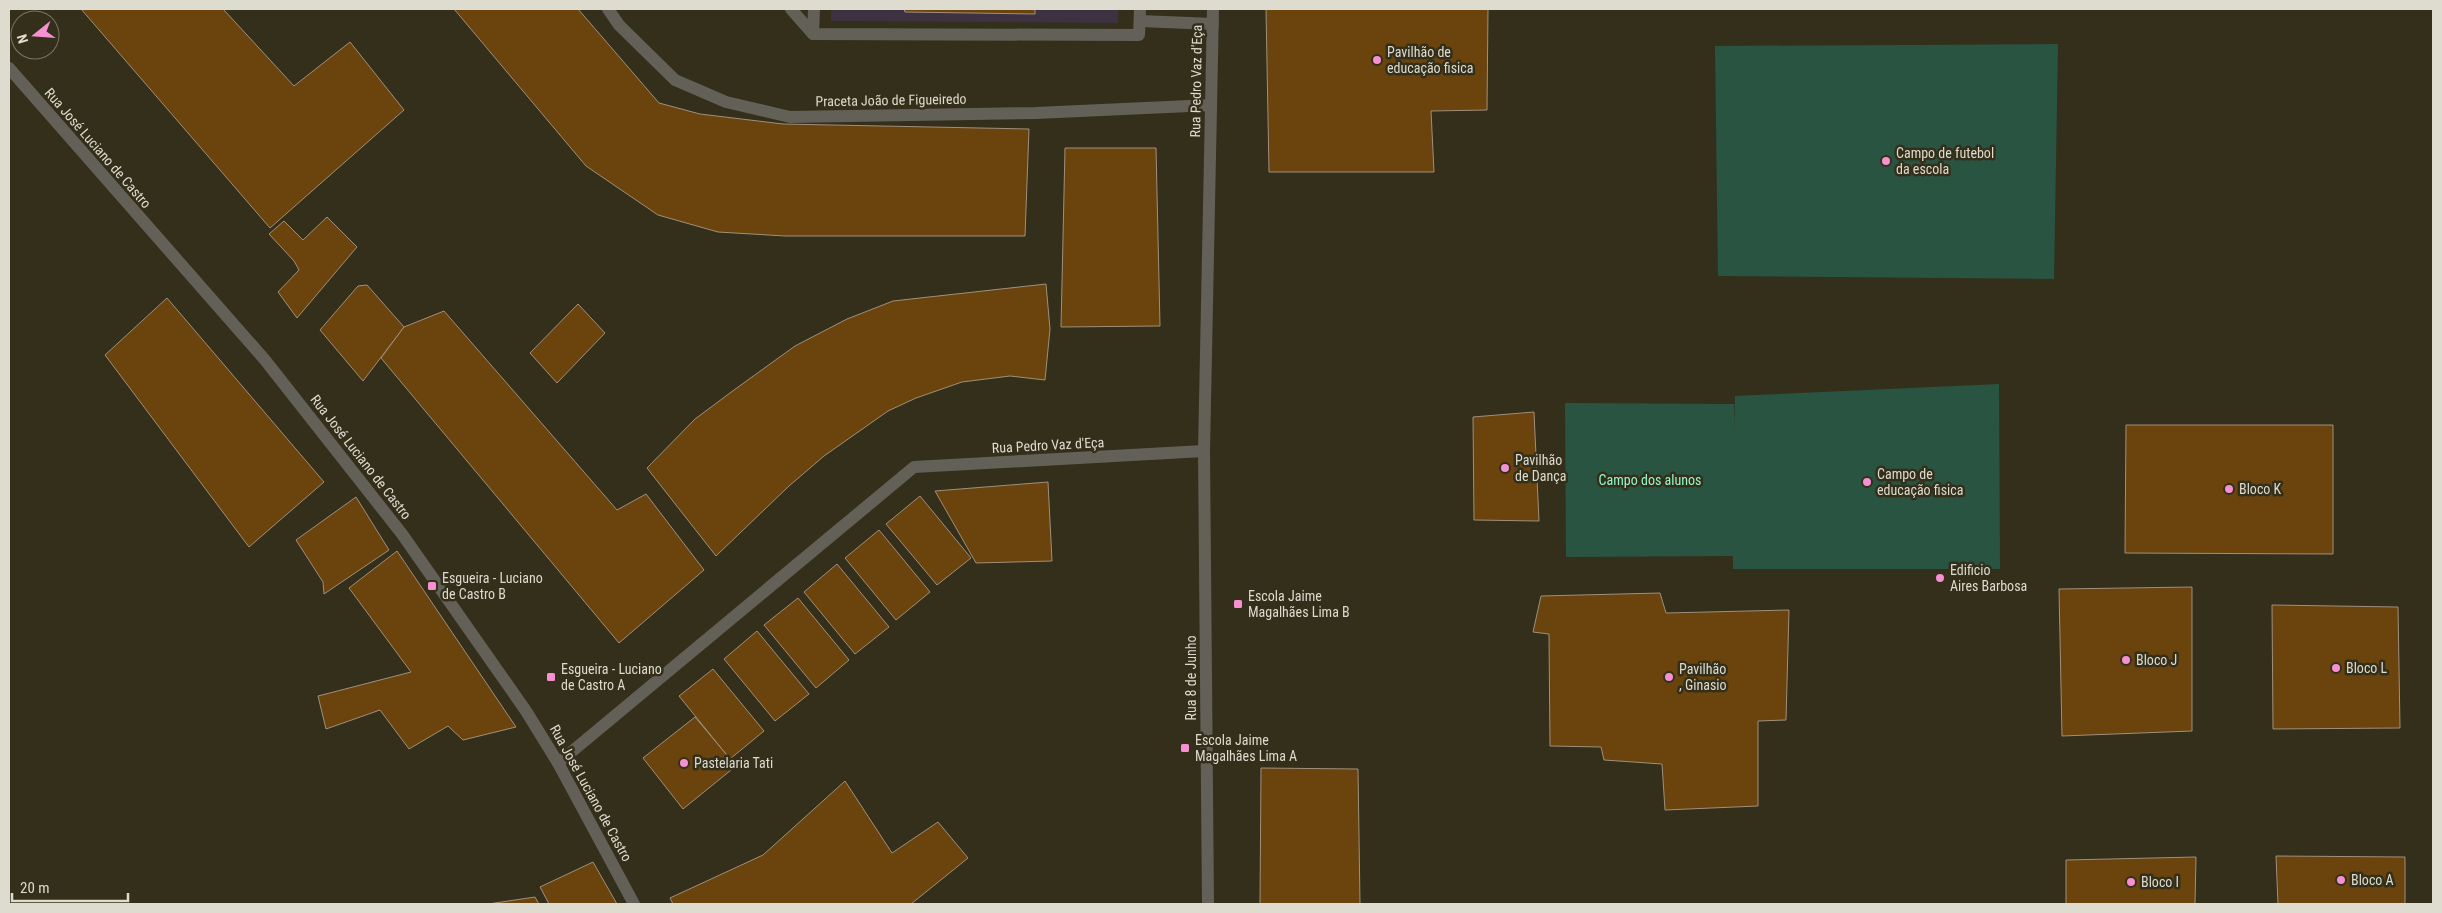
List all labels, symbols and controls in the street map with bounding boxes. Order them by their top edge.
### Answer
north arrow [10,10,60,60]
street label: Rua Pedro Vaz d'Eça [1187,25,1205,137]
text: N [14,32,31,45]
place label: Pavilhão de educação fisica [1387,44,1474,76]
marker: Pavilhão de educação fisica [1371,54,1383,66]
street label: Rua José Luciano de Castro [42,85,154,211]
street label: Praceta João de Figueiredo [815,91,967,109]
place label: Campo de futebol da escola [1896,145,1994,177]
marker: Campo de futebol da escola [1880,155,1892,167]
street label: Rua José Luciano de Castro [307,392,415,522]
street label: Rua Pedro Vaz d'Eça [991,434,1105,456]
place label: Pavilhão de Dança [1515,452,1566,484]
marker: Pavilhão de Dança [1499,462,1511,474]
place label: Campo de educação fisica [1877,466,1964,498]
park label: Campo dos alunos [1599,472,1701,488]
marker: Campo de educação fisica [1861,476,1873,488]
place label: Bloco K [2239,481,2282,497]
marker: Bloco K [2223,483,2235,495]
place label: Edificio Aires Barbosa [1950,562,2027,594]
place label: Esgueira - Luciano de Castro B [442,570,543,602]
marker: Edificio Aires Barbosa [1934,572,1946,584]
marker: Esgueira - Luciano de Castro B [426,580,438,592]
place label: Escola Jaime Magalhães Lima B [1248,588,1350,620]
marker: Escola Jaime Magalhães Lima B [1232,598,1244,610]
street label: Rua 8 de Junho [1183,635,1199,721]
place label: Bloco J [2136,652,2177,668]
marker: Bloco J [2120,654,2132,666]
place label: Bloco L [2346,660,2388,676]
place label: Esgueira - Luciano de Castro A [561,661,662,693]
place label: Pavilhão , Ginasio [1679,661,1727,693]
marker: Bloco L [2330,662,2342,674]
marker: Esgueira - Luciano de Castro A [545,671,557,683]
marker: Pavilhão , Ginasio [1663,671,1675,683]
street label: Rua José Luciano de Castro [547,722,635,864]
place label: Escola Jaime Magalhães Lima A [1195,732,1297,764]
marker: Escola Jaime Magalhães Lima A [1179,742,1191,754]
place label: Pastelaria Tati [694,755,773,771]
marker: Pastelaria Tati [678,757,690,769]
scale bar [12,870,129,902]
place label: Bloco A [2351,872,2394,888]
place label: Bloco I [2141,874,2179,890]
marker: Bloco A [2335,874,2347,886]
marker: Bloco I [2125,876,2137,888]
text: 20 m [20,879,50,897]

